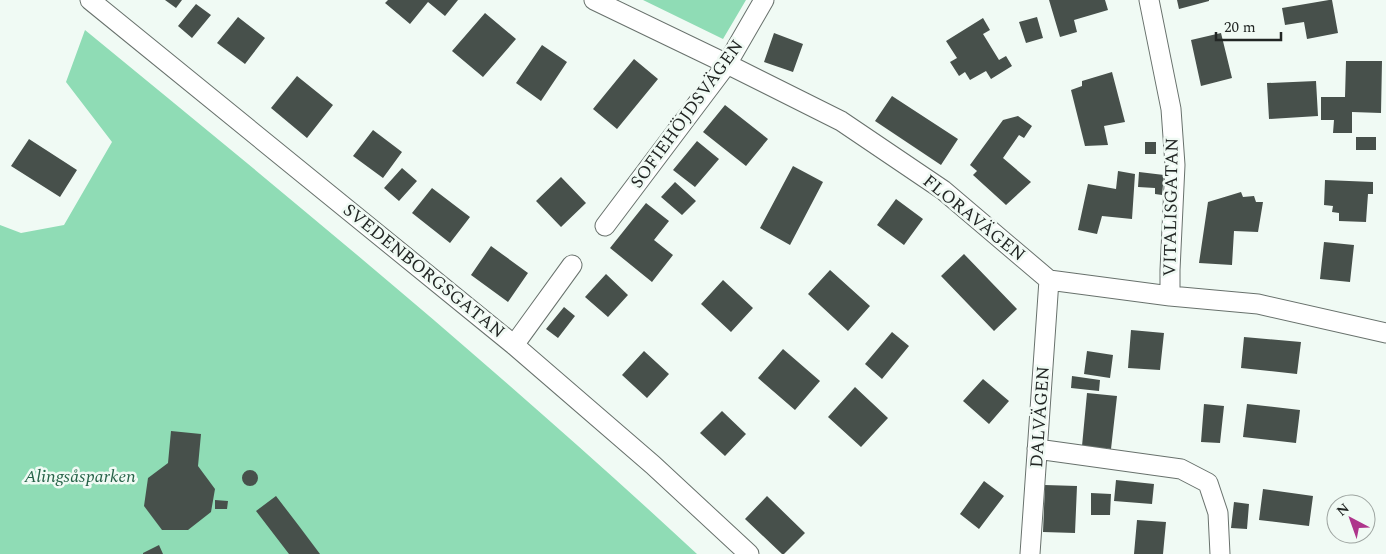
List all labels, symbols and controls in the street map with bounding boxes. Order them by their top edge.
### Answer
scale bar [1216,10,1281,42]
text: 20 m [1224,16,1256,39]
street label: SOFIEHÖJDSVÄGEN [624,34,750,194]
street label: VITALISGATAN [1156,137,1186,277]
street label: FLORAVÄGEN [917,168,1031,268]
street label: SVEDENBORGSGATAN [337,197,511,345]
street label: DALVÄGEN [1023,365,1057,469]
park label: Alingsåsparken [23,463,136,490]
north arrow [1326,494,1376,544]
text: N [1332,498,1354,521]

